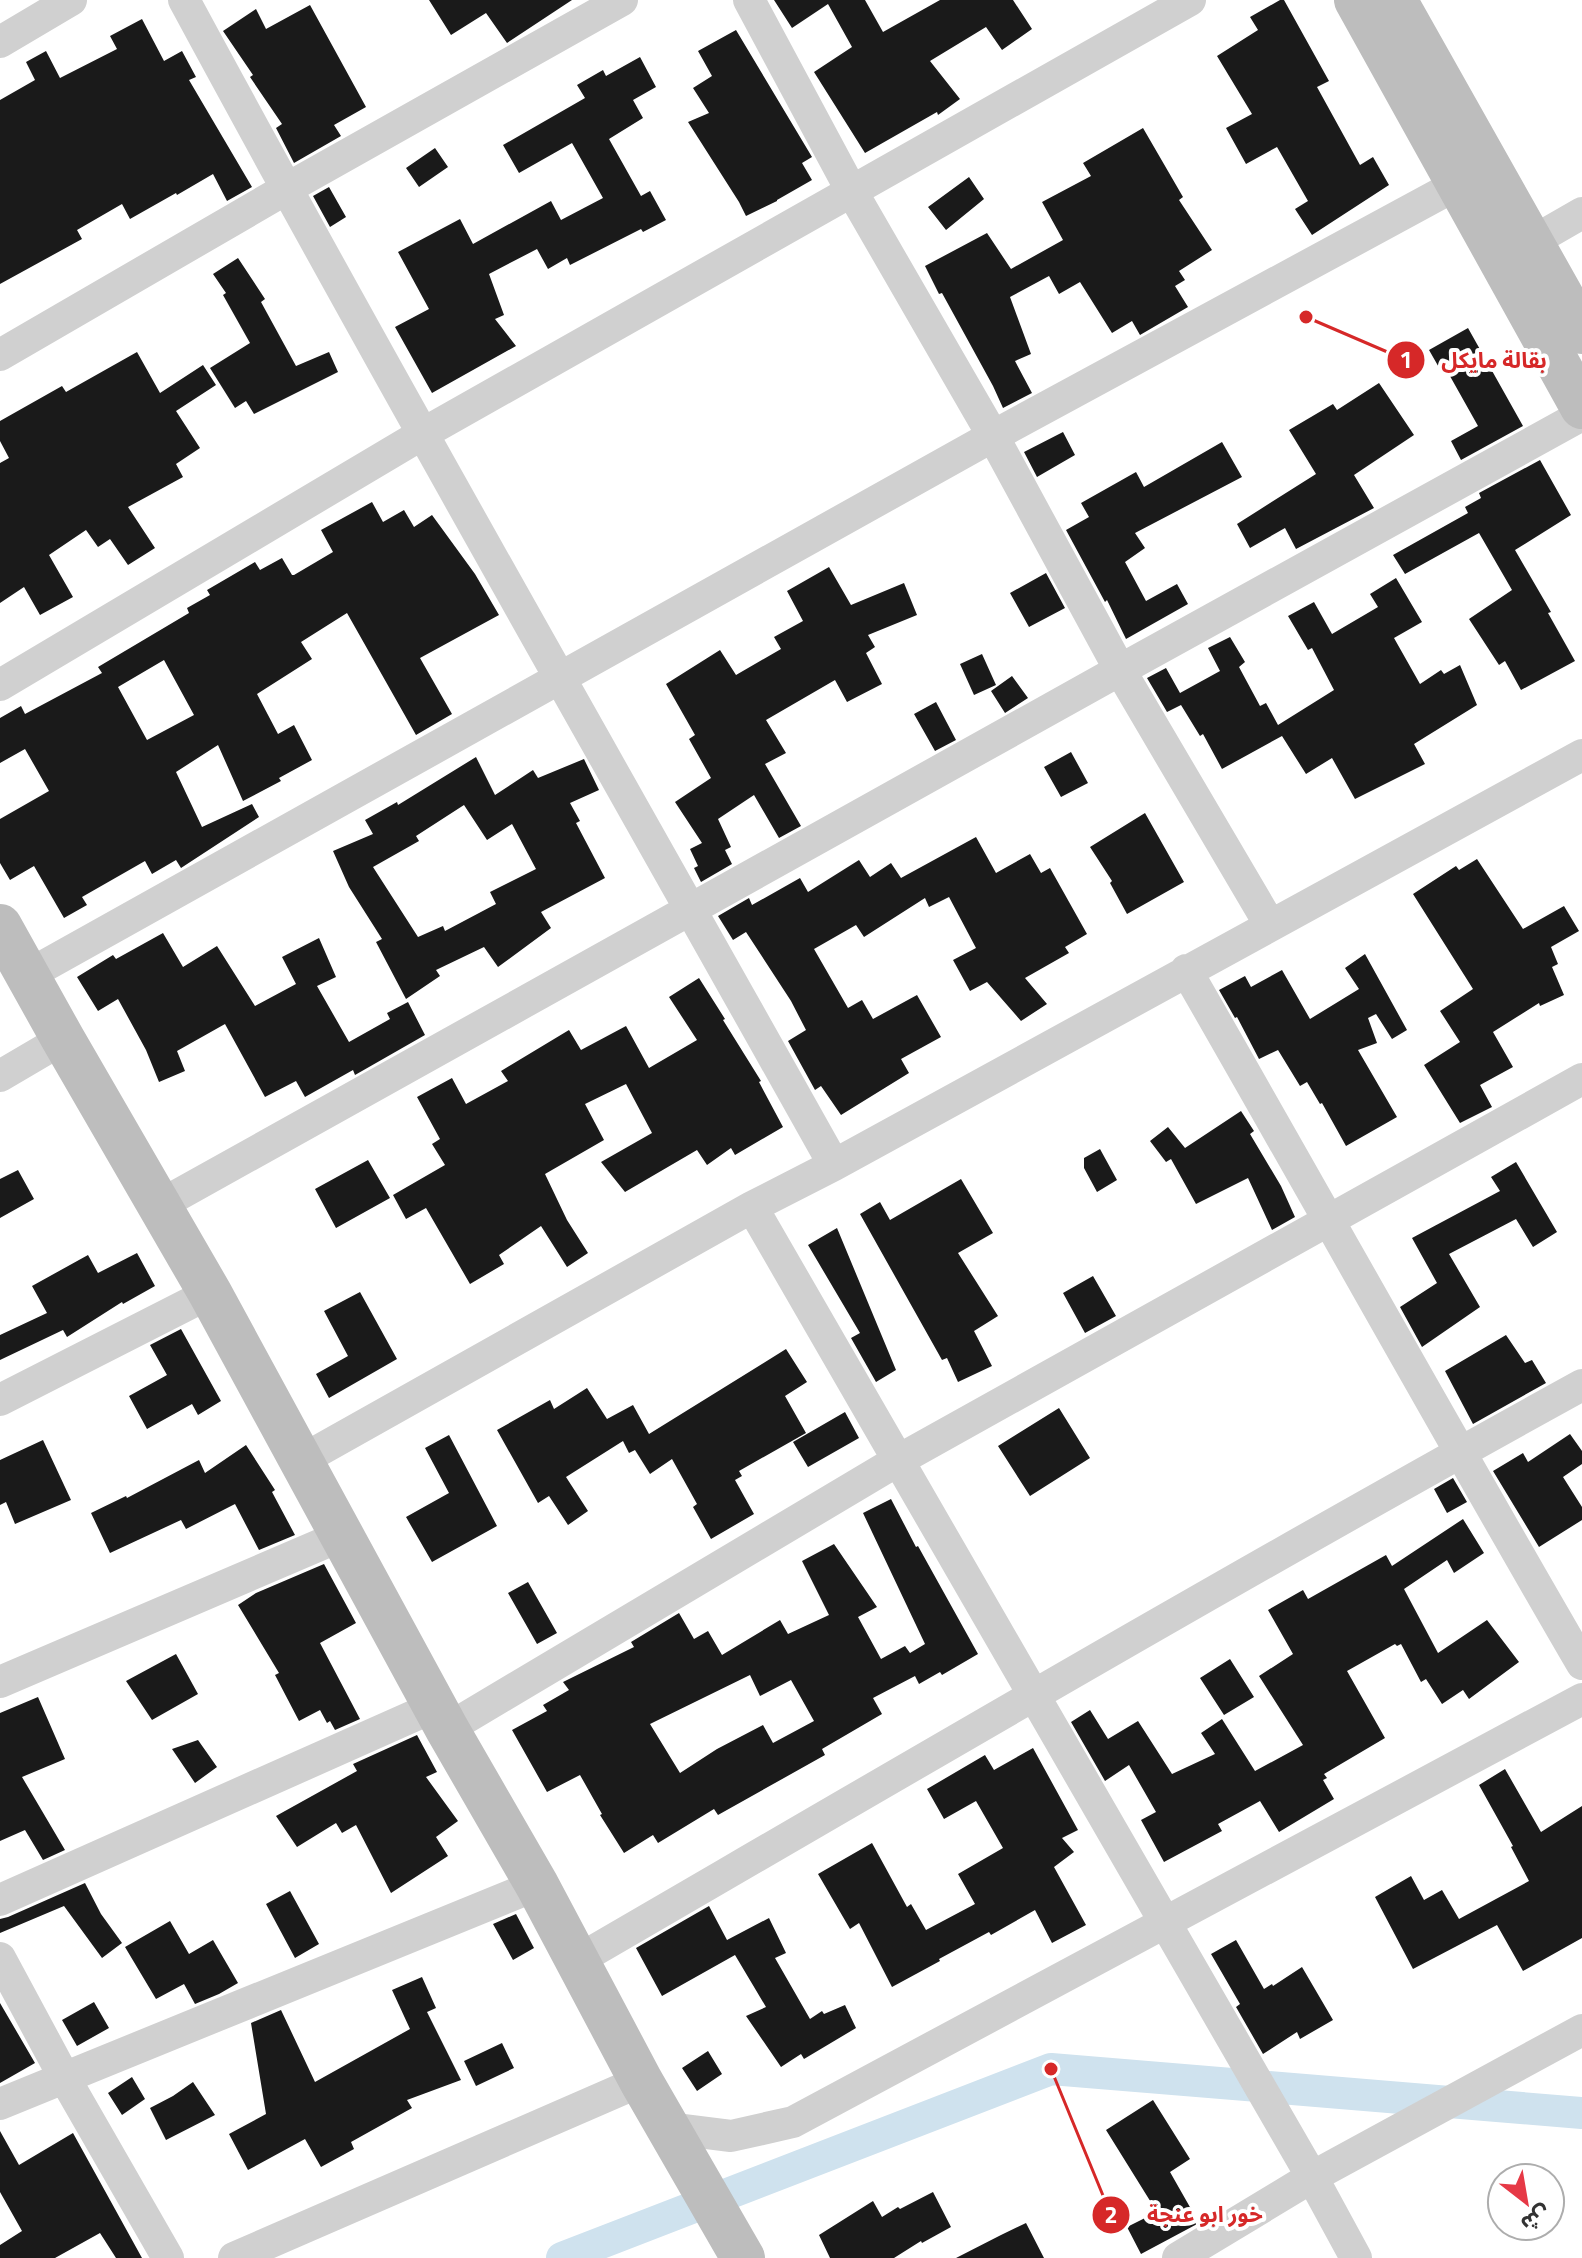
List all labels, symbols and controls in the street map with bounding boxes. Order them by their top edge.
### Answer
callout: بقالة مايكل [1386,337,1563,383]
text: 1 [1399,341,1413,377]
text: بقالة مايكل [1441,343,1547,377]
north arrow [1486,2162,1566,2242]
callout: خور ابو عنجة [1091,2192,1279,2238]
text: 2 [1104,2196,1118,2232]
text: خور ابو عنجة [1147,2197,1263,2231]
text: ش [1515,2197,1558,2241]

